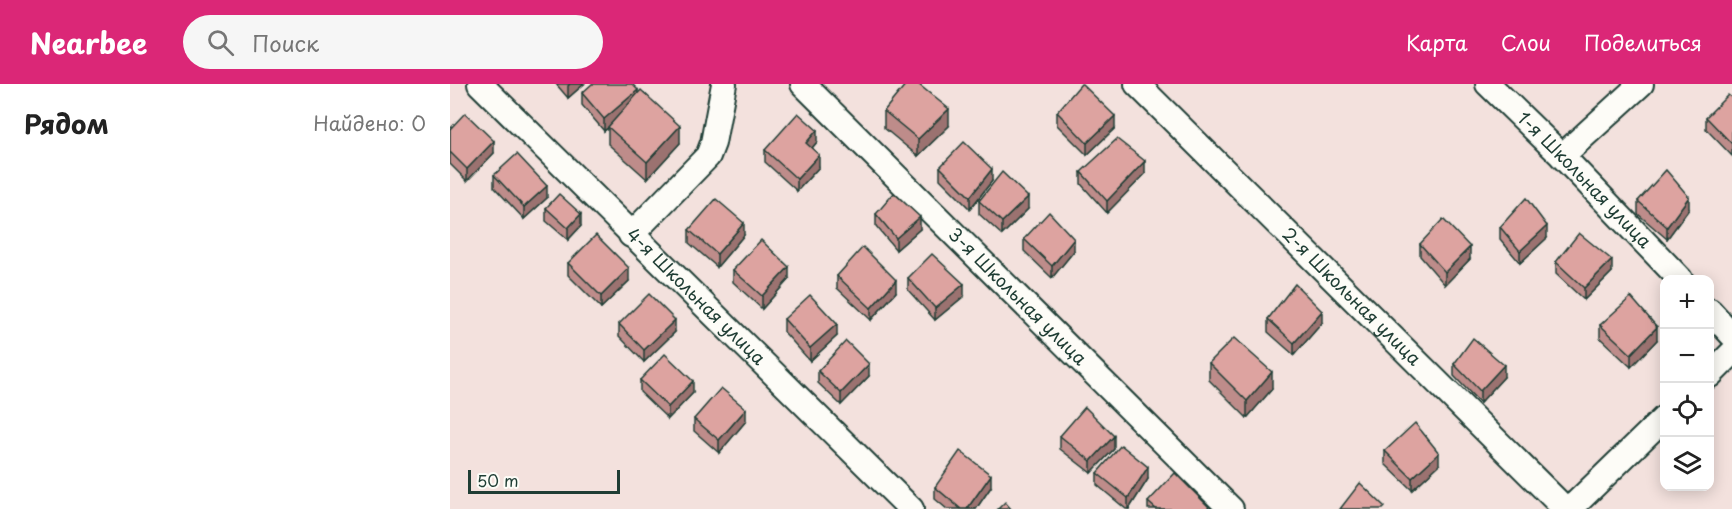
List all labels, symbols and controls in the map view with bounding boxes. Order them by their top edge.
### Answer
search box [183,15,603,69]
text: Nearbee [30,21,147,64]
icon: search [204,26,237,59]
text: Поиск [252,26,319,59]
text: Карта [1406,26,1468,58]
text: Слои [1501,26,1551,58]
text: Поделиться [1584,26,1702,58]
text: Рядом [24,104,109,143]
street label: 1-я Школьная улица [1512,105,1659,254]
text: Найдено: 0 [313,108,426,138]
street label: 2-я Школьная улица [1277,220,1429,372]
street label: 4-я Школьная улица [621,221,773,371]
street label: 3-я Школьная улица [943,221,1094,371]
map controls [1660,275,1714,491]
button: + [1660,275,1714,329]
button: − [1660,329,1714,383]
button: locate [1660,383,1714,437]
button: layers [1660,437,1714,491]
scale bar [468,467,620,494]
text: 50 m [477,468,518,492]

